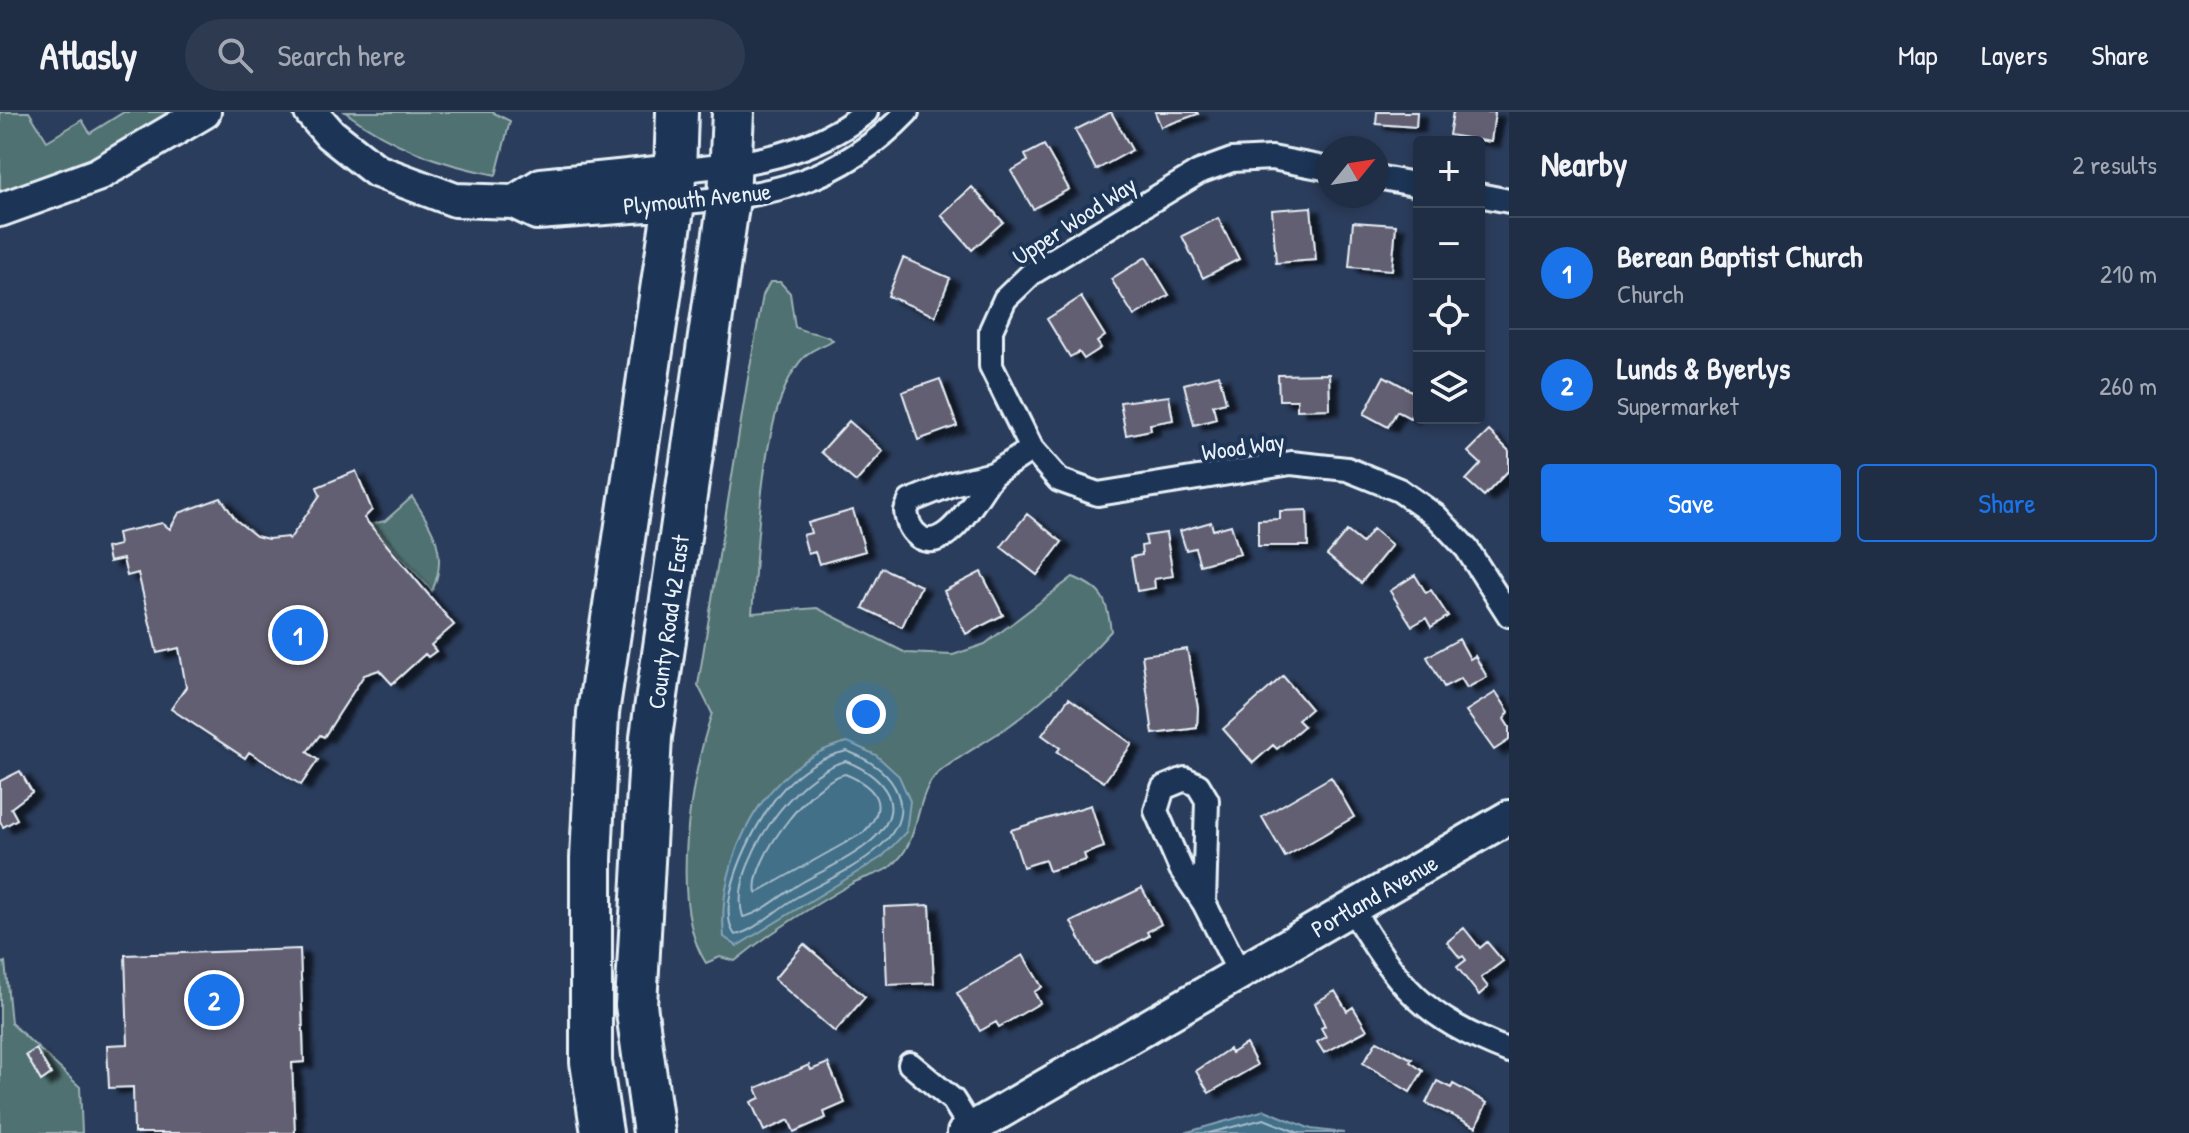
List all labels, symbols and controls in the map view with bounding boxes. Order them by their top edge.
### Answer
search box [185,19,745,91]
text: Atlasly [40,29,137,81]
icon: search [213,33,257,77]
text: Search here [277,35,406,75]
text: Map [1898,36,1938,74]
text: Layers [1982,36,2047,74]
text: Share [2091,36,2149,74]
north arrow [1317,136,1389,208]
map controls [1413,136,1485,424]
button: + [1413,136,1485,208]
text: Nearby [1541,141,1627,187]
text: 2 results [2072,147,2157,182]
street label: Upper Wood Way [1006,168,1142,272]
street label: Plymouth Avenue [622,174,773,222]
button: − [1413,208,1485,280]
text: Berean Baptist Church [1617,236,1862,276]
text: 1 [1562,256,1572,291]
text: 210 m [2100,256,2157,291]
text: Church [1617,276,1684,311]
button: locate [1413,280,1485,352]
text: Lunds & Byerlys [1617,348,1790,388]
button: layers [1413,352,1485,424]
text: 2 [1561,368,1573,403]
text: 260 m [2099,368,2157,403]
text: Supermarket [1617,388,1739,423]
street label: Wood Way [1199,424,1287,468]
button: Save [1541,464,1841,542]
button: Share [1857,464,2157,542]
street label: County Road 42 East [639,532,696,711]
pin: 1 [272,605,324,665]
your location [846,694,886,734]
street label: Portland Avenue [1305,846,1444,945]
pin: 2 [188,970,240,1030]

